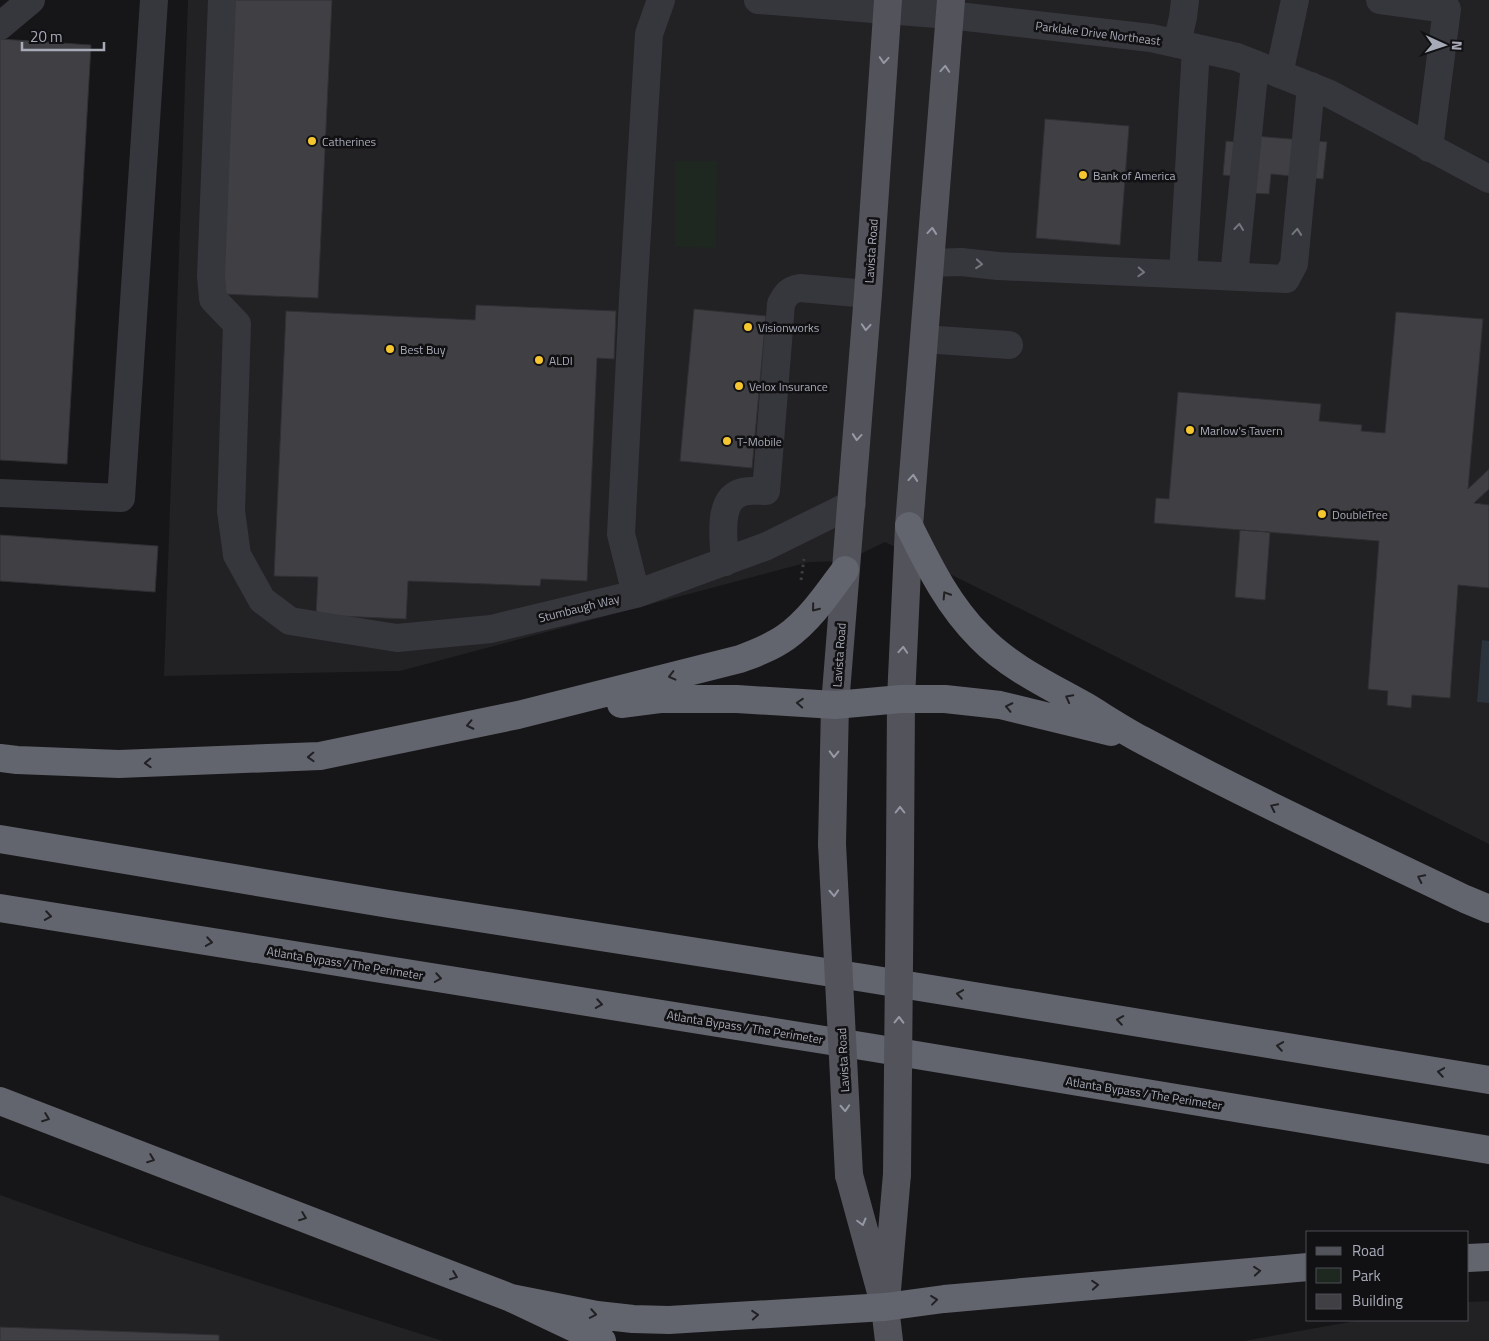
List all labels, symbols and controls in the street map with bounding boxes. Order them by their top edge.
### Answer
street label: Parklake Drive Northeast [1034,16,1162,50]
scale bar [22,20,105,52]
north arrow [1419,20,1469,70]
text: 20 m [30,25,63,48]
text: N [1447,40,1468,51]
one-way arrow [879,56,890,64]
one-way arrow [940,65,951,73]
place label: Catherines [322,132,377,151]
marker: Catherines [306,135,318,147]
place label: Bank of America [1093,166,1175,185]
marker: Bank of America [1077,169,1089,181]
street label: Lavista Road [859,218,883,284]
one-way arrow [1233,223,1244,231]
one-way arrow [927,227,938,235]
one-way arrow [1291,228,1302,236]
one-way arrow [975,258,983,269]
one-way arrow [1137,266,1145,277]
place label: Visionworks [758,318,820,337]
marker: Visionworks [742,321,754,333]
one-way arrow [860,323,871,331]
place label: Best Buy [400,340,446,359]
marker: Best Buy [384,343,396,355]
place label: ALDI [549,351,573,370]
marker: ALDI [533,354,545,366]
place label: Velox Insurance [749,377,828,396]
marker: Velox Insurance [733,380,745,392]
place label: Marlow's Tavern [1200,421,1283,440]
marker: Marlow's Tavern [1184,424,1196,436]
place label: T-Mobile [737,432,782,451]
one-way arrow [852,434,863,442]
marker: T-Mobile [721,435,733,447]
one-way arrow [907,473,918,481]
place label: DoubleTree [1332,505,1388,524]
marker: DoubleTree [1316,508,1328,520]
street label: Stumbaugh Way [536,589,622,627]
one-way arrow [942,591,952,600]
one-way arrow [813,602,821,611]
street label: Lavista Road [827,622,851,688]
one-way arrow [898,646,909,654]
one-way arrow [668,670,677,681]
one-way arrow [1065,694,1074,704]
one-way arrow [796,698,804,709]
one-way arrow [1004,702,1013,713]
one-way arrow [465,719,474,730]
one-way arrow [829,750,839,758]
one-way arrow [306,751,314,762]
one-way arrow [144,757,152,768]
one-way arrow [1270,803,1279,814]
one-way arrow [895,806,905,814]
one-way arrow [1417,874,1426,884]
one-way arrow [829,889,840,897]
one-way arrow [44,910,52,920]
one-way arrow [204,936,213,946]
street label: Atlanta Bypass / The Perimeter [266,941,424,985]
one-way arrow [434,973,443,983]
one-way arrow [955,989,964,999]
one-way arrow [595,998,603,1009]
street label: Atlanta Bypass / The Perimeter [666,1005,824,1049]
one-way arrow [894,1016,904,1024]
one-way arrow [1116,1016,1124,1026]
street label: Lavista Road [832,1027,854,1093]
one-way arrow [1276,1042,1285,1052]
one-way arrow [1436,1068,1445,1078]
street label: Atlanta Bypass / The Perimeter [1065,1071,1223,1115]
one-way arrow [840,1104,851,1112]
one-way arrow [41,1112,49,1122]
one-way arrow [146,1152,155,1163]
one-way arrow [298,1211,307,1221]
one-way arrow [856,1217,866,1225]
legend [1306,1231,1469,1321]
text: Road [1352,1239,1384,1262]
text: Park [1352,1264,1381,1287]
one-way arrow [1253,1265,1261,1276]
one-way arrow [449,1270,458,1280]
one-way arrow [1092,1280,1100,1291]
text: Building [1352,1289,1403,1312]
one-way arrow [929,1296,938,1306]
one-way arrow [589,1309,598,1319]
one-way arrow [752,1309,760,1320]

